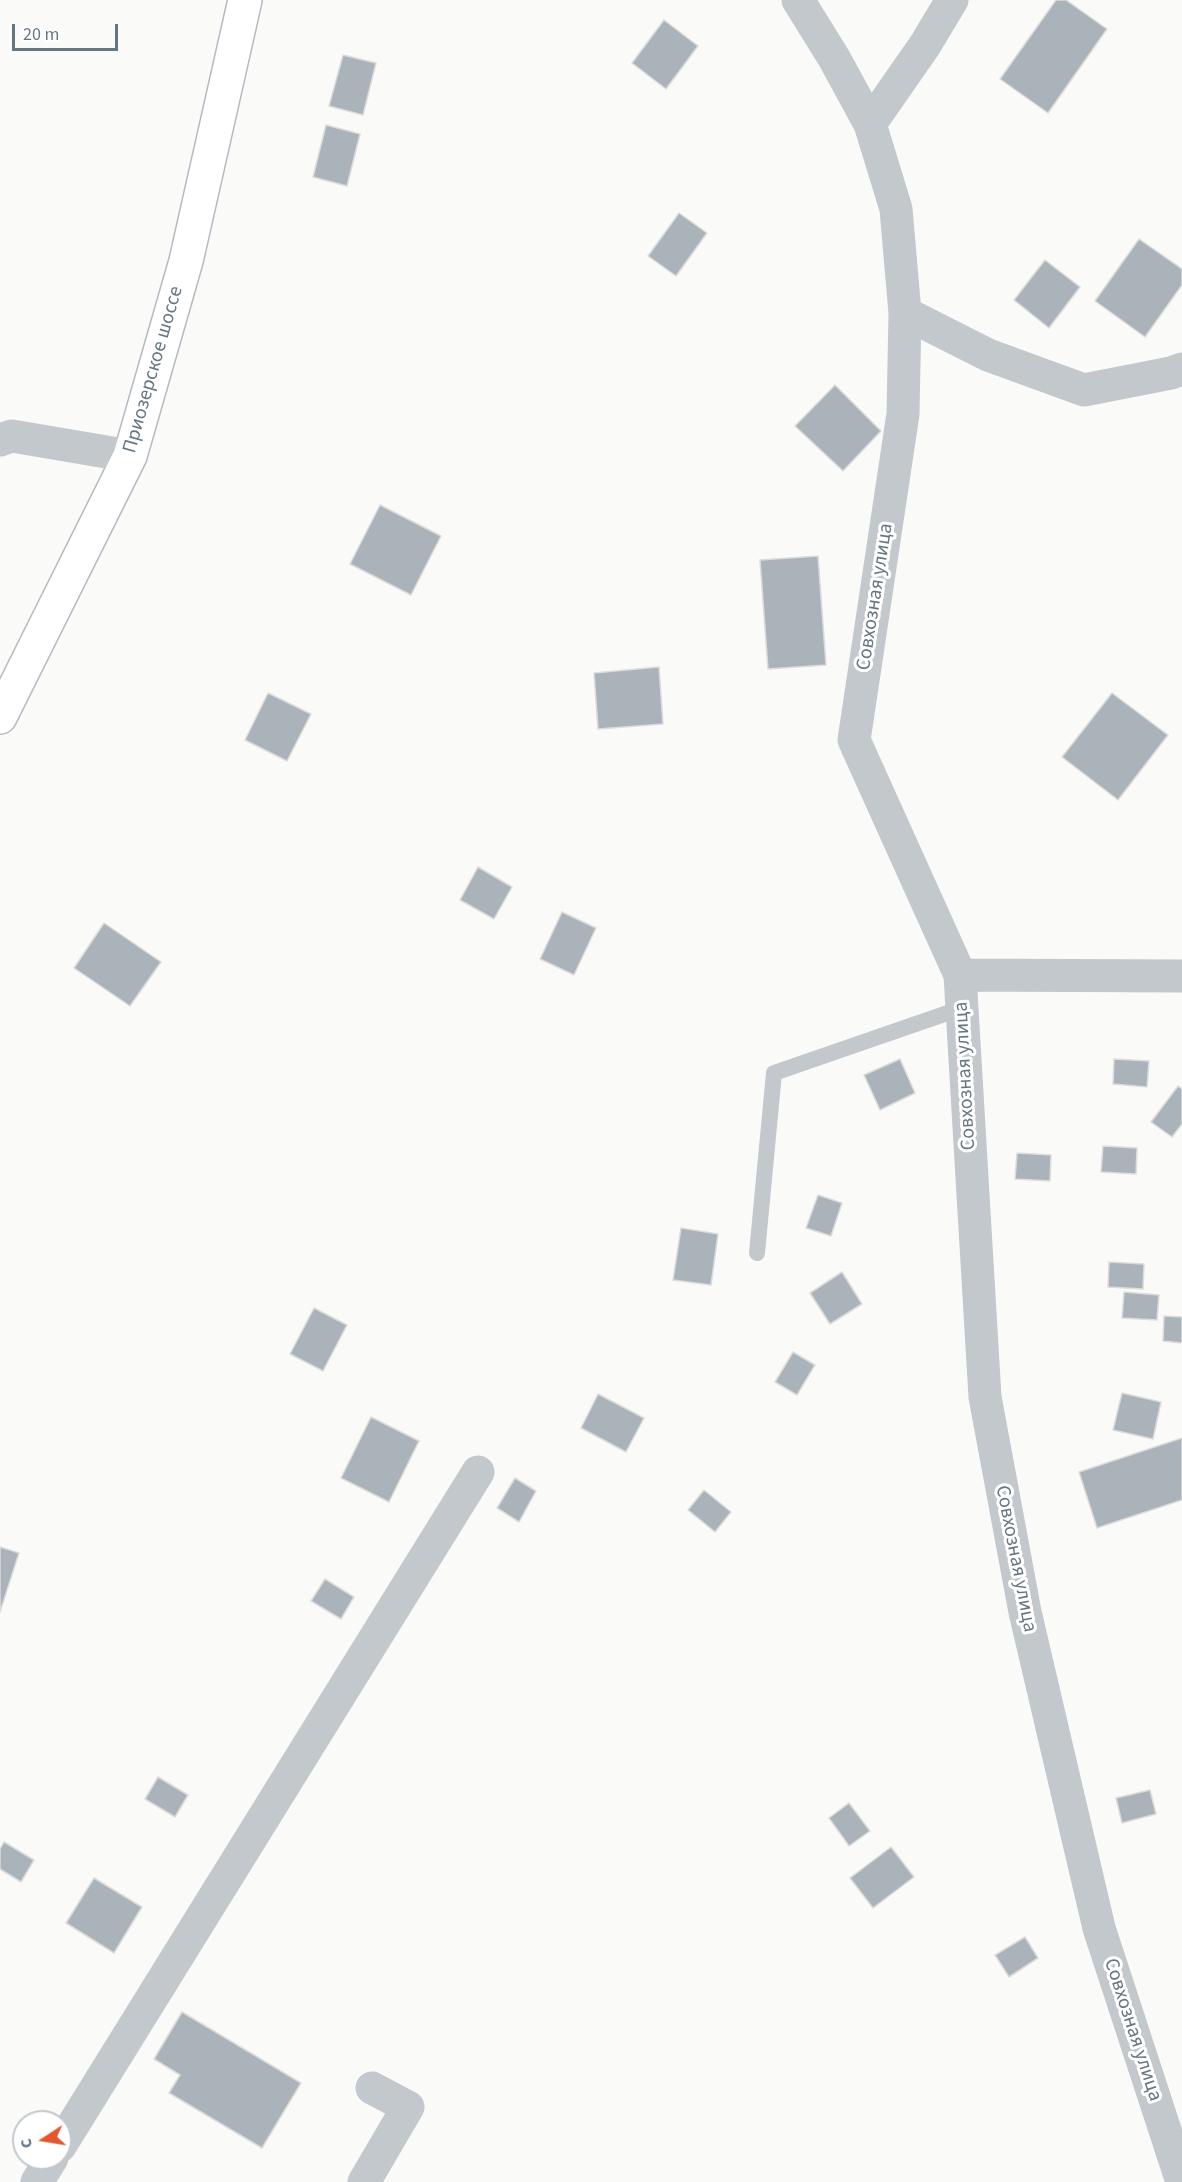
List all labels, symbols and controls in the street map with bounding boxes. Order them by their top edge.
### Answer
scale bar [15,12,122,50]
text: 20 m [23,22,59,47]
street label: Приозерское шоссе [119,284,189,456]
street label: Совхозная улица [853,522,899,672]
street label: Совхозная улица [950,1001,982,1151]
street label: Совхозная улица [989,1484,1041,1634]
street label: Совхозная улица [1098,1956,1166,2104]
north arrow [12,2110,72,2170]
text: С [15,2136,38,2150]

